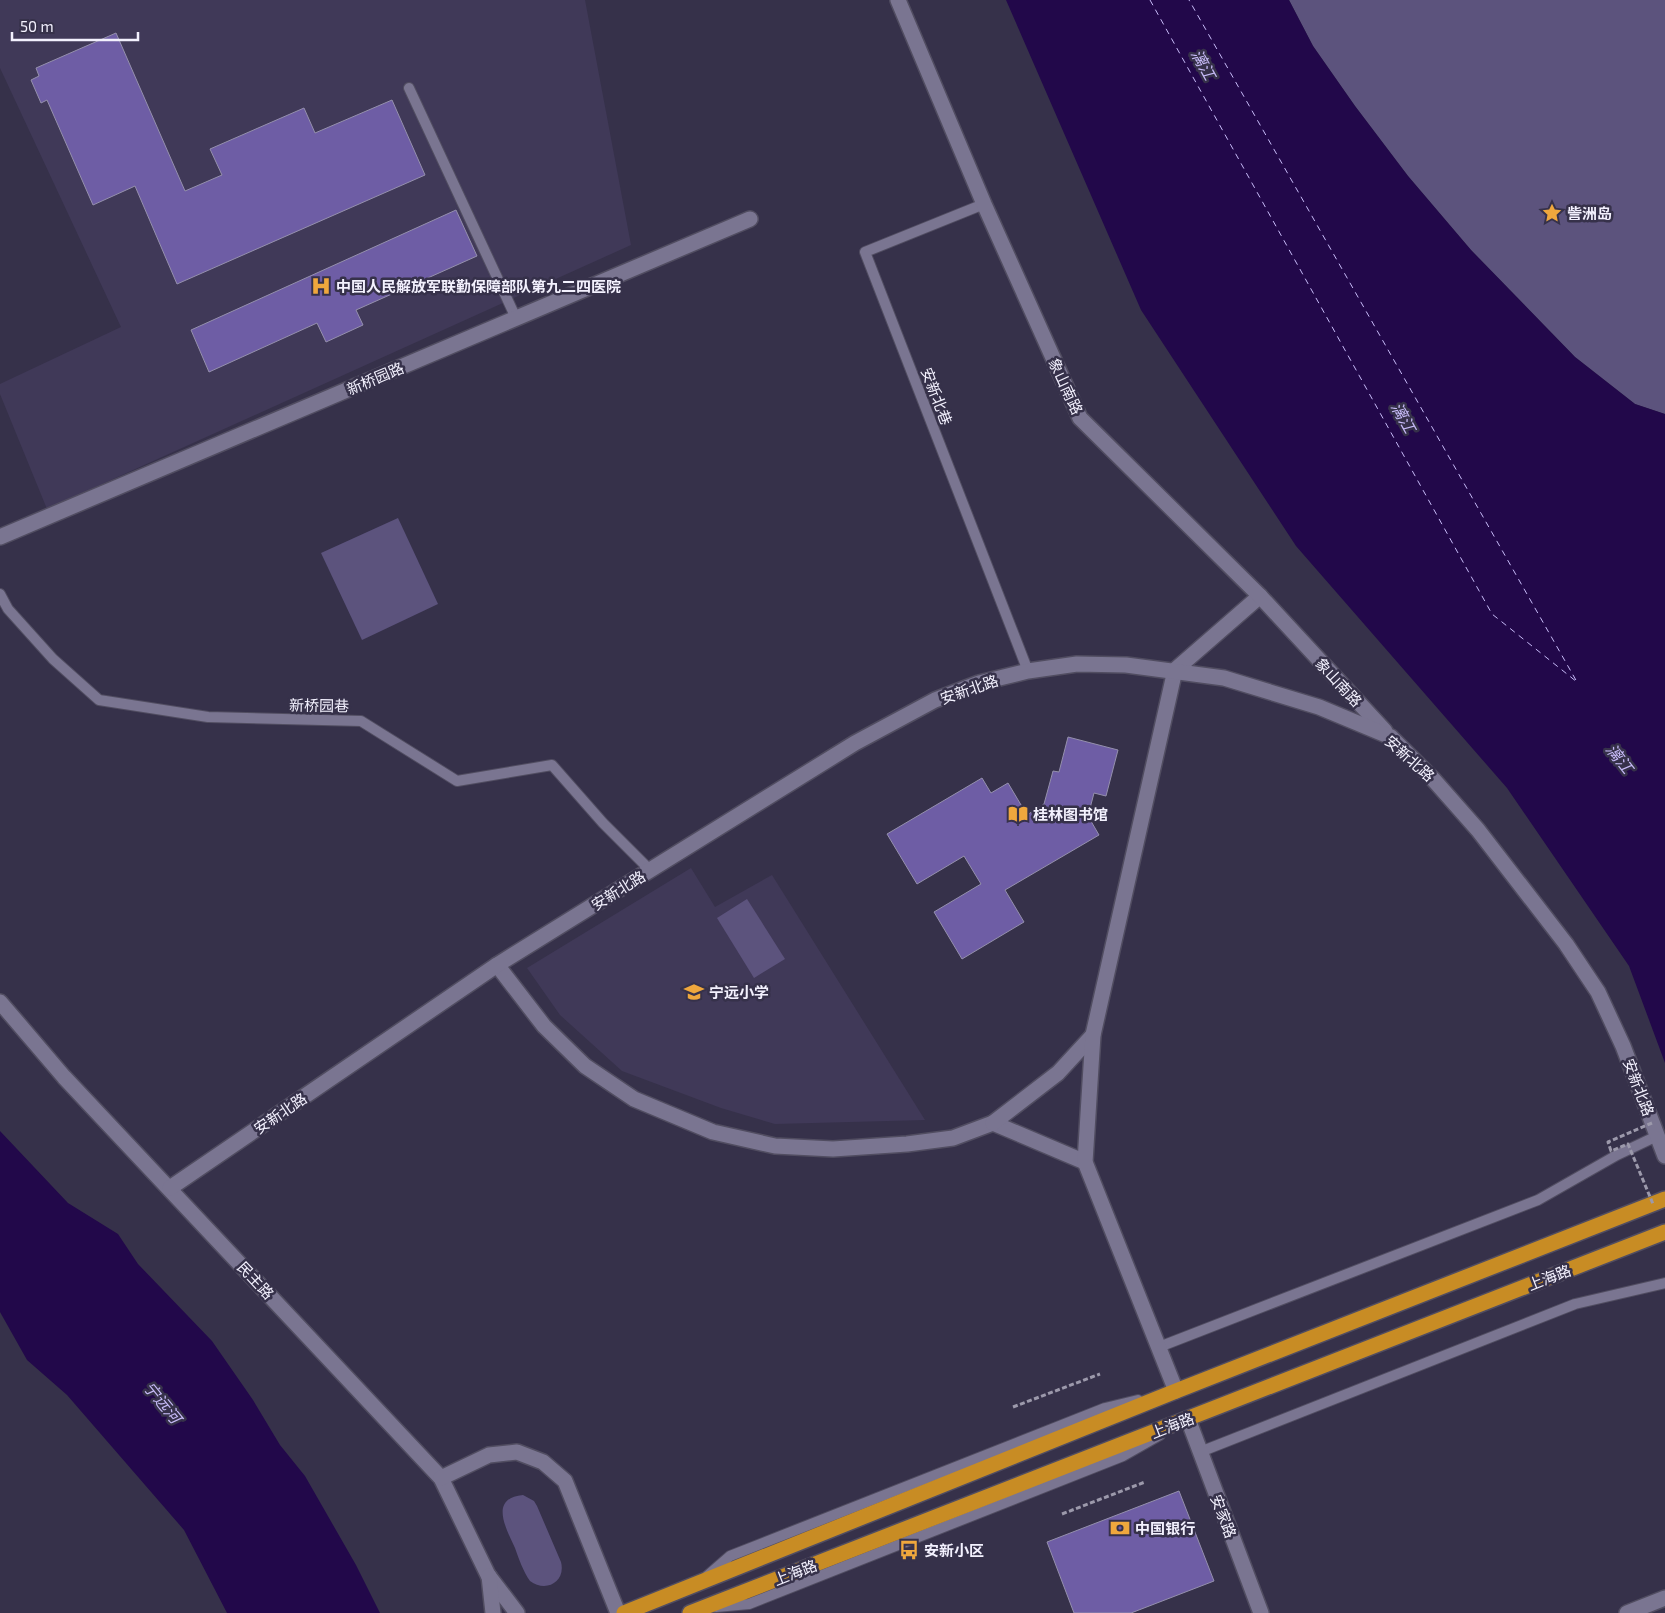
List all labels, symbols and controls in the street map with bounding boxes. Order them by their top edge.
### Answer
scale bar [12,10,139,42]
text: 50 m [20,17,54,35]
water label: 漓江 [1188,45,1221,84]
place icon: 訾洲岛 [1541,202,1563,224]
place label: 訾洲岛 [1567,204,1612,222]
hospital icon: 中国人民解放军联勤保障部队第九二四医院 [310,275,332,297]
place label: 中国人民解放军联勤保障部队第九二四医院 [336,277,621,295]
street label: 象山南路 [1045,355,1087,417]
street label: 新桥园路 [344,358,406,398]
street label: 安新北巷 [918,365,956,427]
water label: 漓江 [1388,398,1421,437]
street label: 象山南路 [1312,654,1366,710]
street label: 安新北路 [938,671,1000,707]
street label: 新桥园巷 [289,695,349,715]
street label: 安新北路 [1382,731,1438,785]
water label: 漓江 [1603,740,1639,778]
library icon: 桂林图书馆 [1007,803,1029,825]
place label: 桂林图书馆 [1033,805,1108,823]
street label: 安新北路 [588,866,648,914]
school or university icon: 宁远小学 [683,981,705,1003]
place label: 宁远小学 [709,983,769,1001]
street label: 安新北路 [1620,1056,1658,1118]
street label: 安新北路 [250,1089,310,1137]
street label: 民主路 [234,1257,278,1303]
street label: 上海路 [1525,1261,1573,1293]
water label: 宁远河 [141,1377,187,1429]
street label: 上海路 [1148,1409,1196,1441]
street label: 安家路 [1208,1492,1240,1540]
bank icon: 中国银行 [1109,1517,1131,1539]
place label: 中国银行 [1135,1519,1195,1537]
bus stop icon: 安新小区 [898,1539,920,1561]
place label: 安新小区 [924,1541,984,1559]
street label: 上海路 [771,1556,819,1588]

